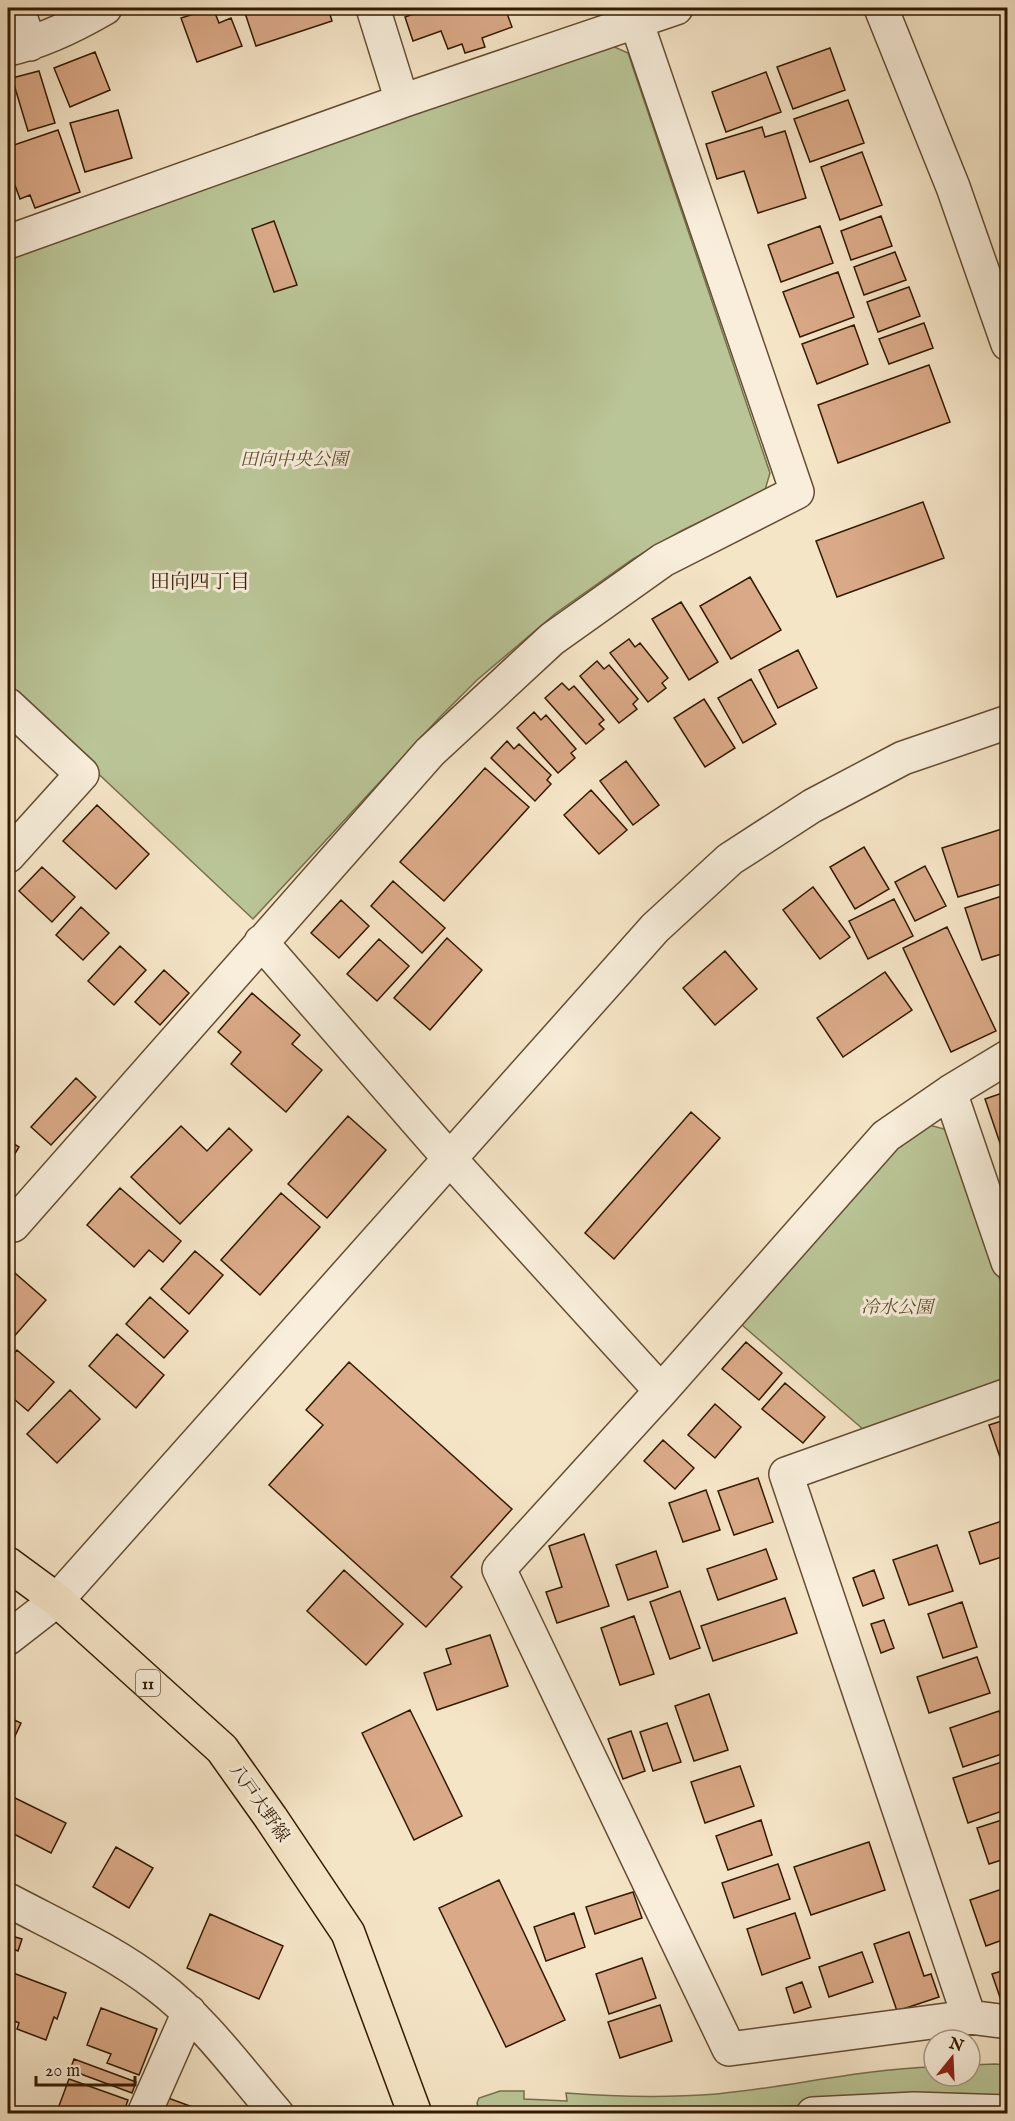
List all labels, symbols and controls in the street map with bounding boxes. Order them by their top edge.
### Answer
park label: 田向中央公園 [240,449,351,472]
district label: 田向四丁目 [150,570,250,595]
park label: 冷水公園 [861,1297,936,1320]
road number: 11 [136,1670,160,1696]
street label: 八戸大野線 [224,1760,294,1847]
north arrow [922,2028,982,2088]
text: N [945,2034,966,2057]
scale bar [36,2049,135,2087]
text: 20 m [45,2060,80,2083]

